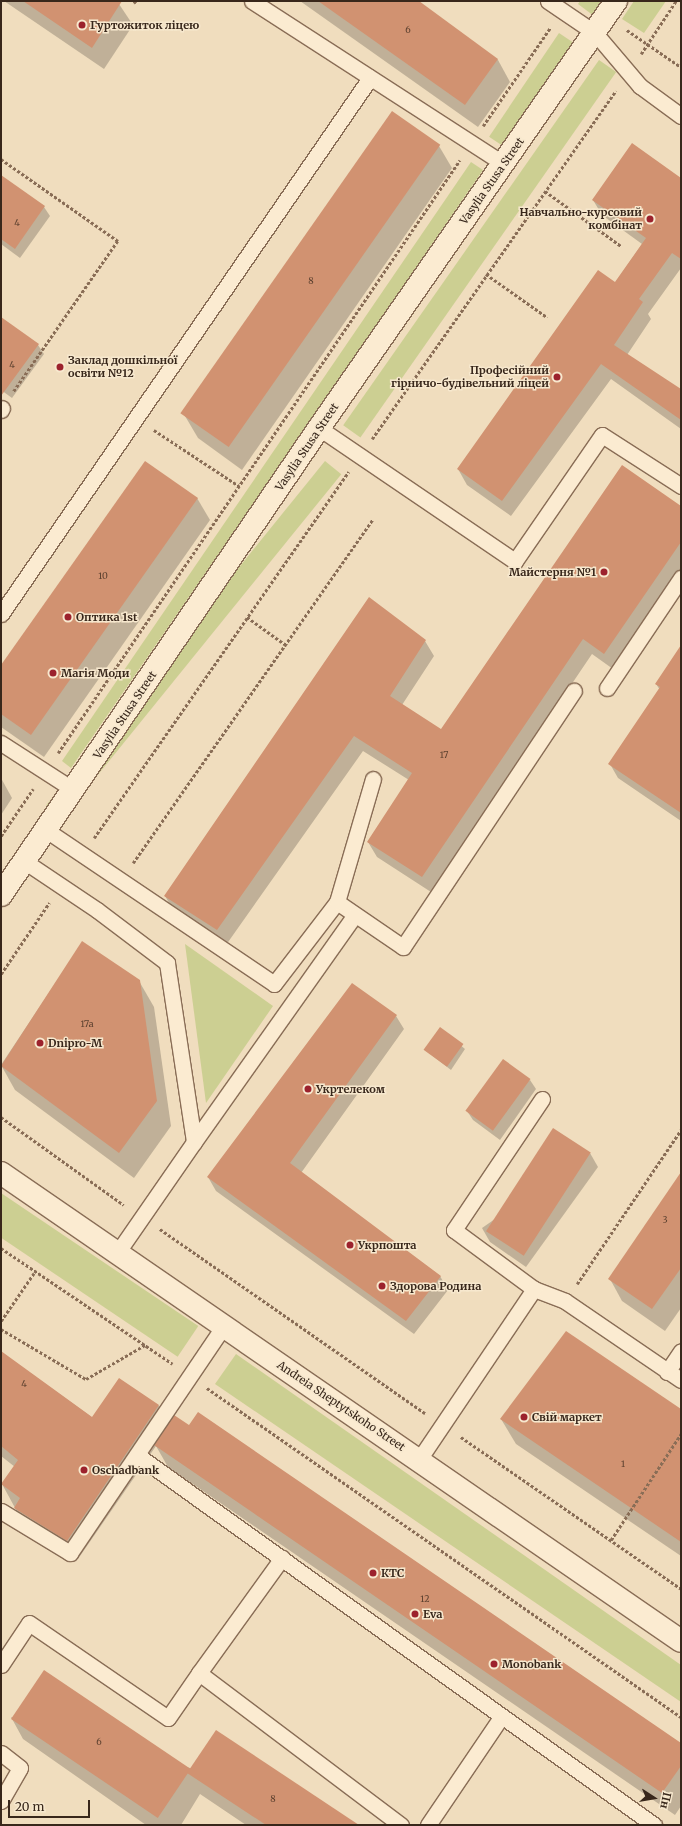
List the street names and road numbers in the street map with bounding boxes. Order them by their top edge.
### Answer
street label: Vasylia Stusa Street [457,135,527,227]
street label: Vasylia Stusa Street [273,401,341,493]
street label: Vasylia Stusa Street [91,669,159,761]
street label: Andreia Sheptytskoho Street [275,1358,407,1454]

